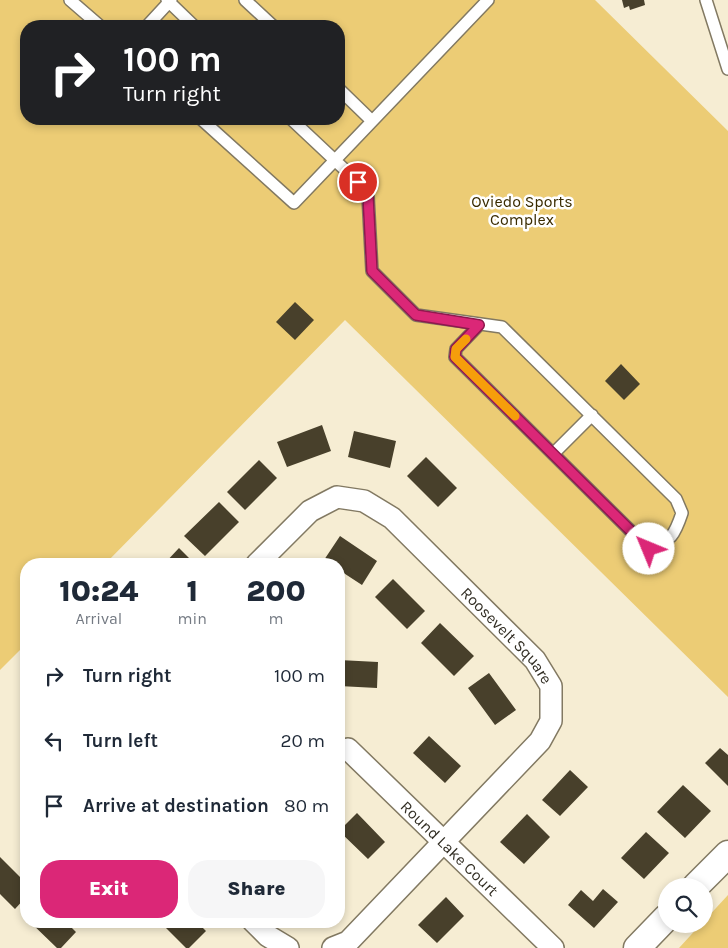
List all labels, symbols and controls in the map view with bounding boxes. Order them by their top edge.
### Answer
text: 100 m [123,39,222,80]
icon: right [40,40,105,105]
text: Turn right [123,81,221,107]
pin [337,161,379,203]
icon: arrive [344,168,372,196]
park label: Oviedo Sports Complex [471,192,573,229]
position arrow [622,522,674,574]
text: 10:24 [59,573,138,609]
text: 1 [187,573,198,609]
text: 200 [246,573,306,609]
street label: Roosevelt Square [457,583,557,687]
text: Arrival [75,609,122,628]
text: min [178,609,207,628]
text: m [269,609,283,628]
icon: right [40,662,68,690]
text: Turn right [83,665,172,687]
text: 100 m [274,665,325,687]
icon: left [40,727,68,755]
text: Turn left [83,730,158,752]
text: 20 m [280,730,325,752]
icon: arrive [40,792,68,820]
text: Arrive at destination [83,795,269,817]
text: 80 m [284,795,329,817]
street label: Round Lake Court [397,796,503,900]
button: Exit [40,860,178,918]
button: Share [188,860,325,918]
map controls [658,878,713,933]
button: search [658,878,713,933]

